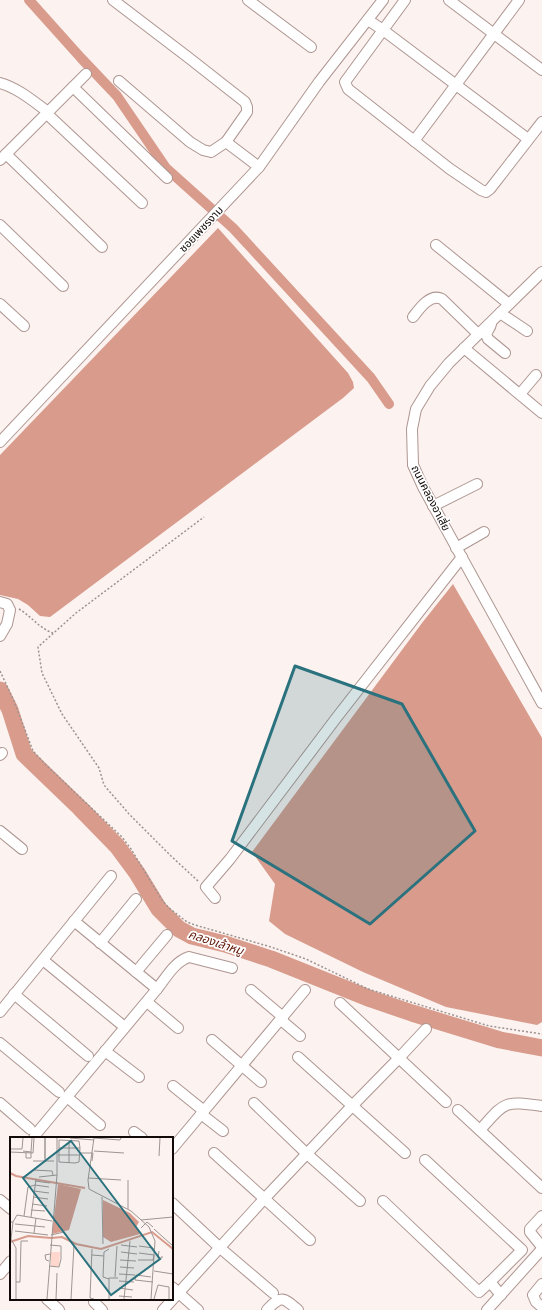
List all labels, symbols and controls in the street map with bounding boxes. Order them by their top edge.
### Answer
street label: ซอยเพชรงาม [176,203,226,255]
street label: ถนนคลองอาเสี่ย [408,462,454,533]
water label: คลองเล้าหมู [186,926,247,959]
inset map [10,1137,173,1300]

